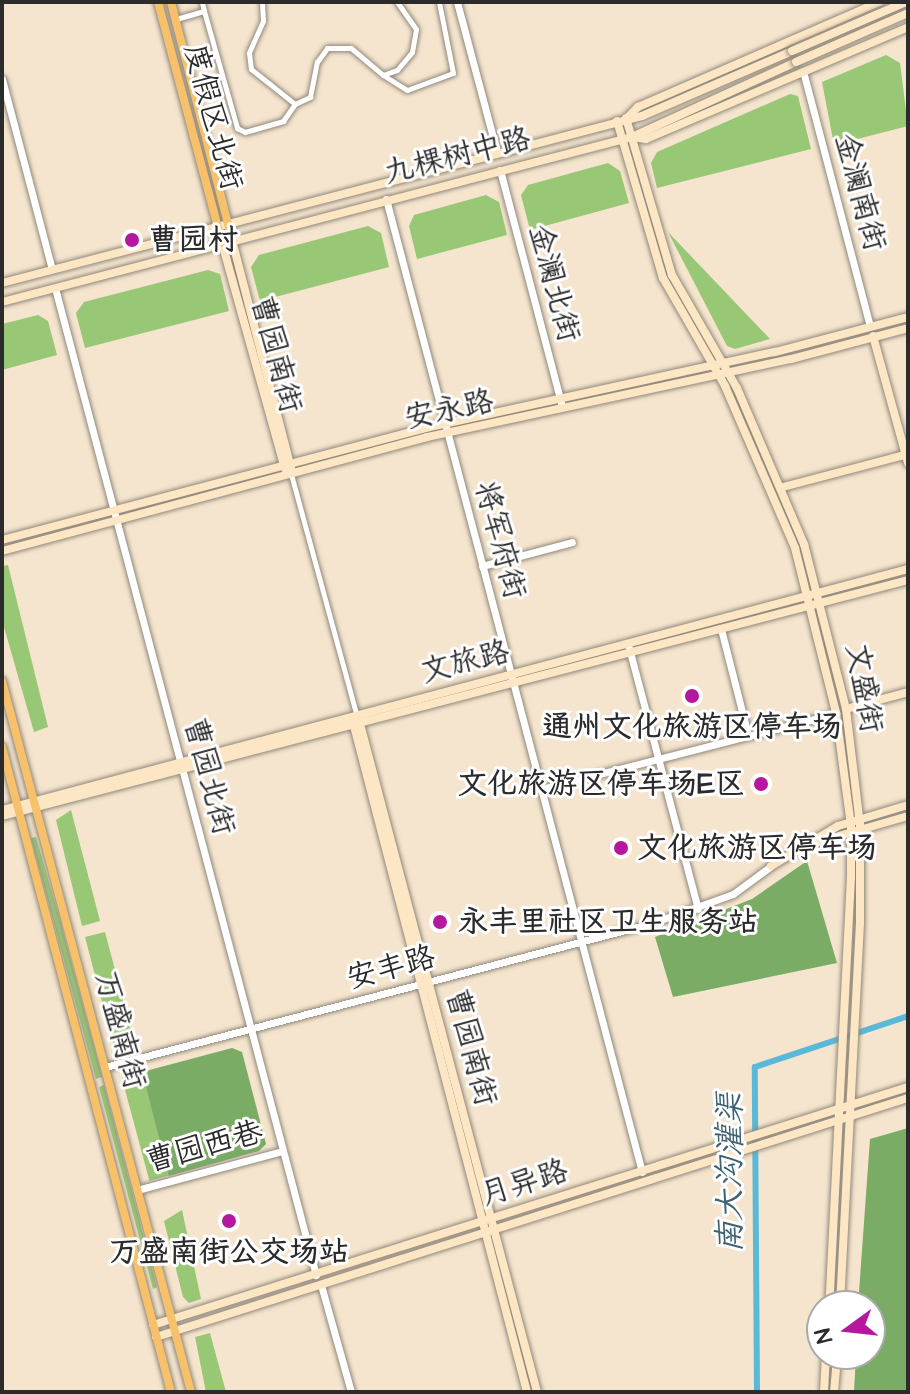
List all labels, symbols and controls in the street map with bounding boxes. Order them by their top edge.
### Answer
street label: 度假区北街 [176,40,250,194]
street label: 九棵树中路 [380,120,534,192]
street label: 金澜南街 [827,129,893,255]
street label: 金澜北街 [521,220,587,346]
place label: 曹园村 [148,222,238,258]
marker: 曹园村 [123,231,141,249]
street label: 曹园南街 [243,291,309,417]
street label: 安永路 [401,383,497,437]
street label: 将军府街 [467,477,533,603]
street label: 文旅路 [417,634,513,690]
street label: 文盛街 [838,641,890,735]
marker: 通州文化旅游区停车场 [683,687,701,705]
place label: 通州文化旅游区停车场 [542,709,842,745]
street label: 曹园北街 [176,713,242,839]
place label: 文化旅游区停车场E区 [457,766,745,802]
marker: 文化旅游区停车场E区 [752,775,770,793]
place label: 文化旅游区停车场 [637,830,877,866]
marker: 文化旅游区停车场 [612,839,630,857]
place label: 永丰里社区卫生服务站 [458,904,758,940]
marker: 永丰里社区卫生服务站 [429,911,451,933]
street label: 安丰路 [343,939,439,997]
street label: 万盛南街 [87,967,153,1093]
street label: 曹园南街 [438,984,504,1110]
water label: 南大沟灌渠 [712,1093,750,1253]
street label: 曹园西巷 [141,1114,267,1180]
street label: 月异路 [476,1153,572,1213]
marker: 万盛南街公交场站 [220,1212,238,1230]
place label: 万盛南街公交场站 [109,1234,349,1270]
north arrow [806,1290,886,1370]
text: N [808,1325,841,1347]

